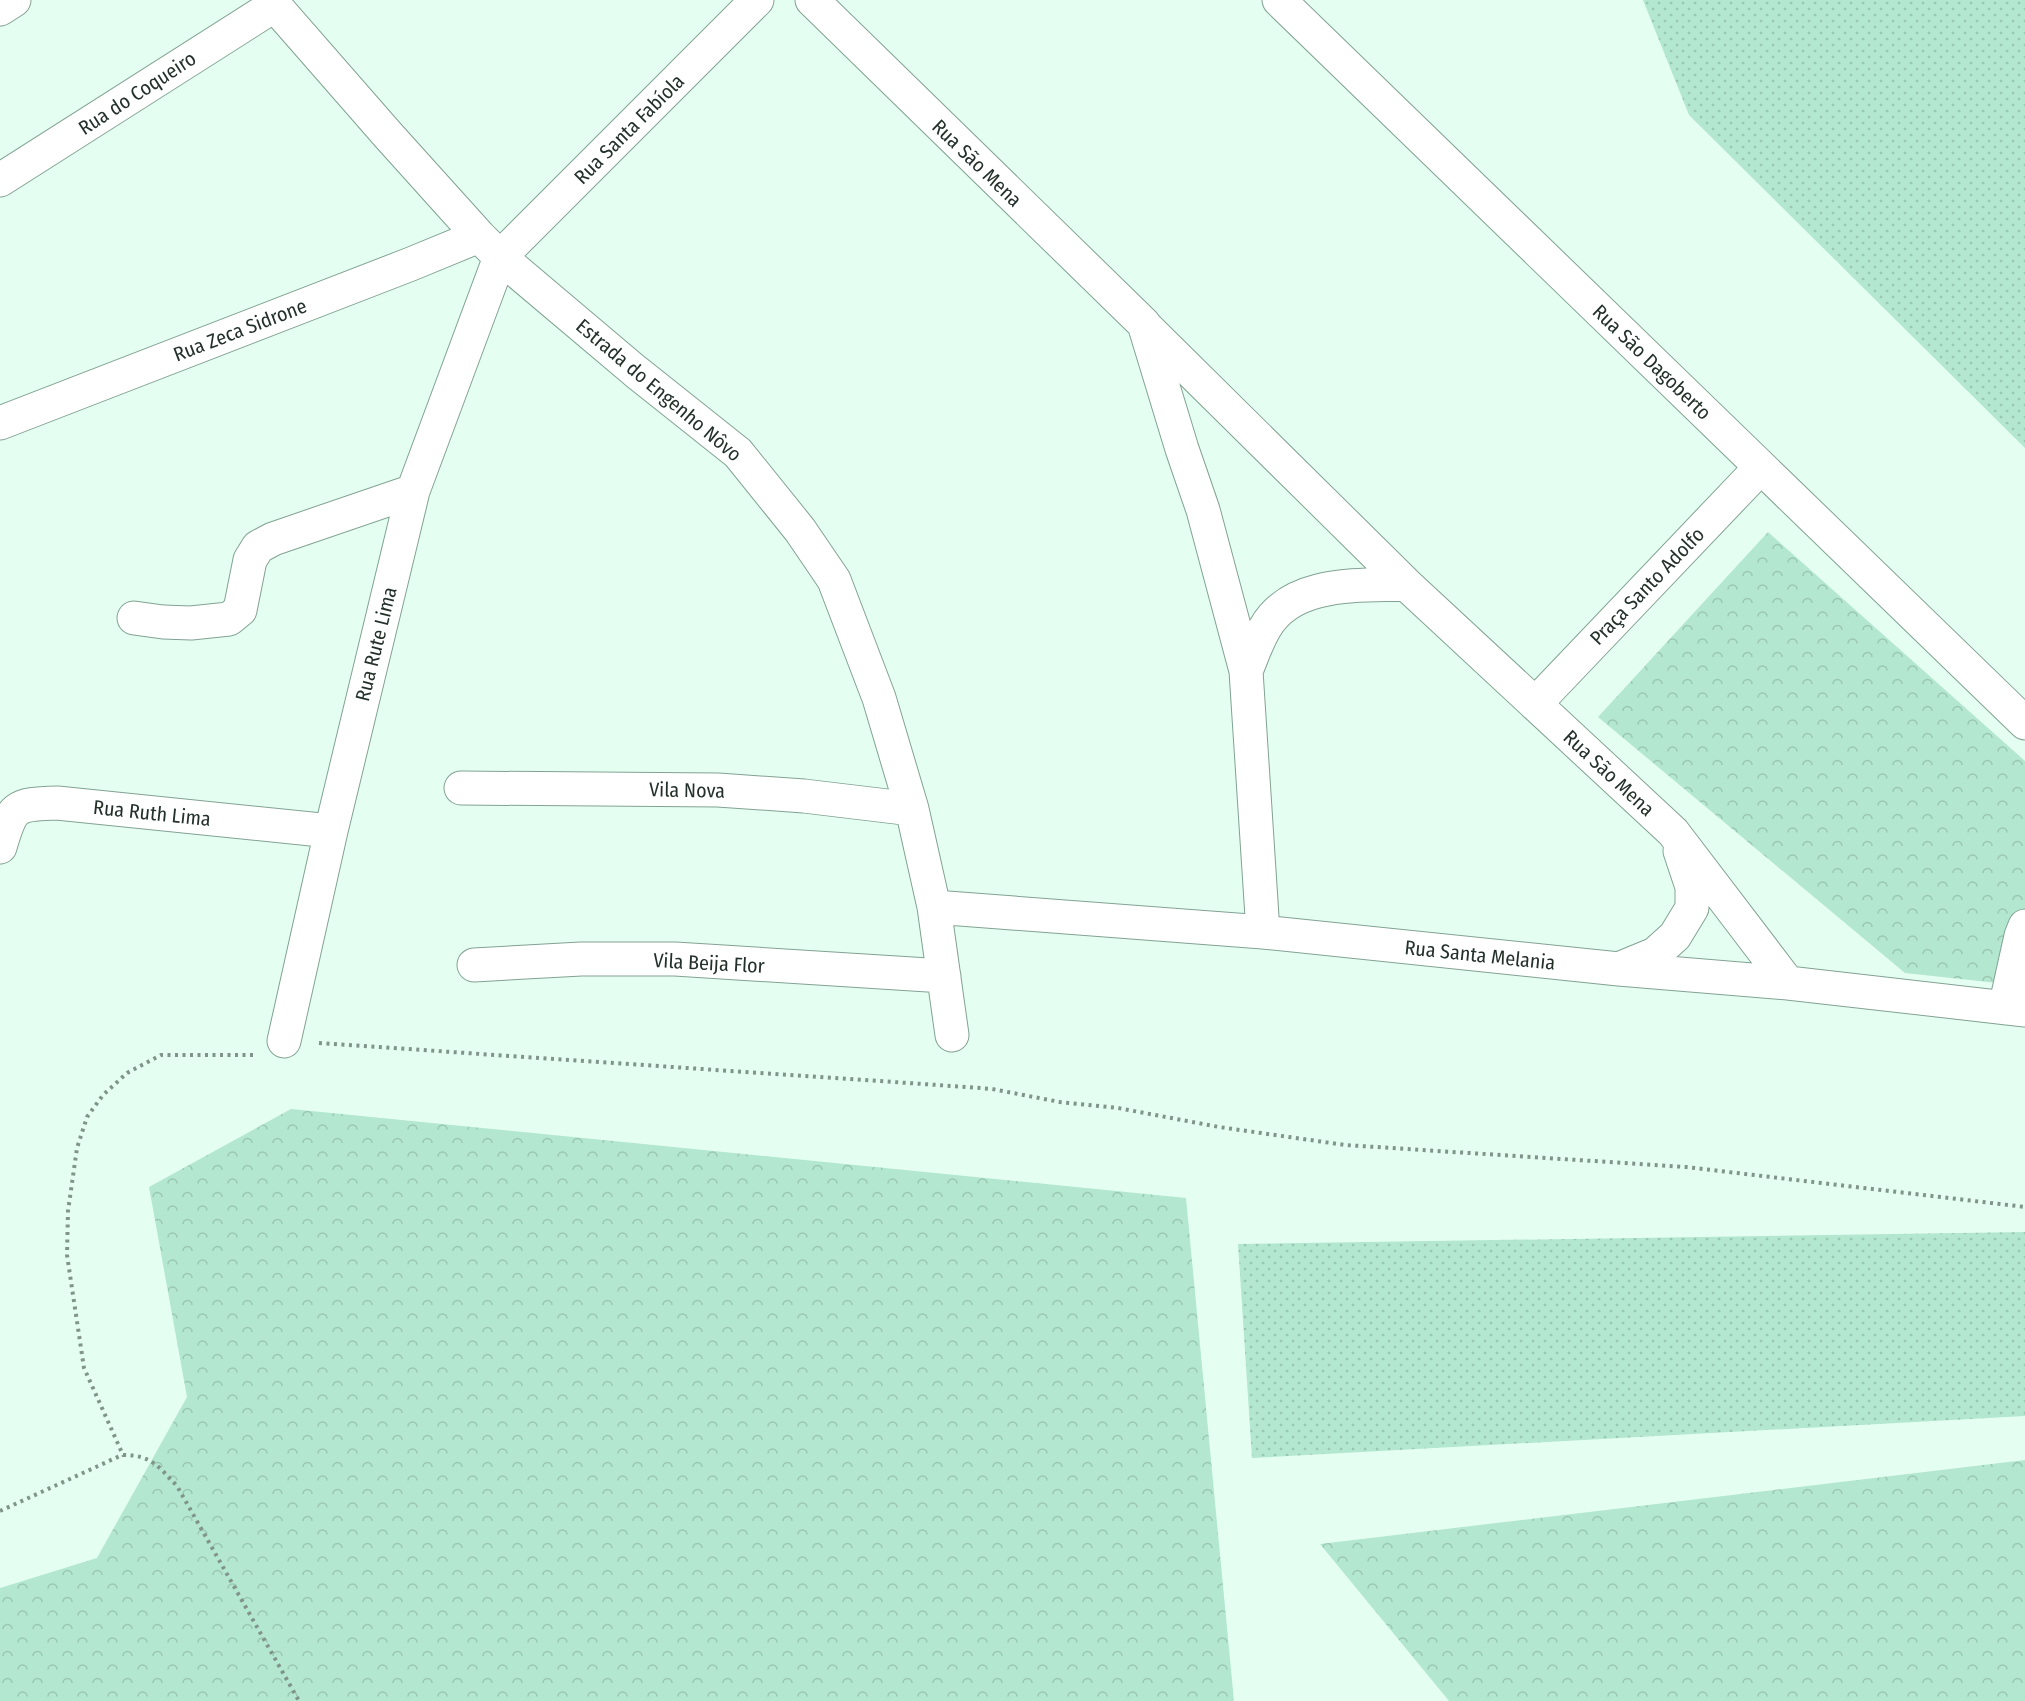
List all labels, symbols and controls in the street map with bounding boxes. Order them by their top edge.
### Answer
street label: Rua do Coqueiro [74,46,200,140]
street label: Rua Santa Fabíola [569,69,689,189]
street label: Rua São Mena [927,114,1027,212]
street label: Rua Zeca Sidrone [170,294,310,366]
street label: Rua São Dagoberto [1588,299,1716,425]
street label: Estrada do Engenho Nôvo [571,314,747,466]
street label: Praça Santo Adolfo [1585,522,1709,650]
street label: Rua Rute Lima [350,584,402,704]
street label: Rua São Mena [1559,725,1659,821]
street label: Vila Nova [649,777,725,803]
street label: Rua Ruth Lima [92,795,212,831]
street label: Rua Santa Melania [1403,935,1557,975]
street label: Vila Beija Flor [653,948,765,978]

